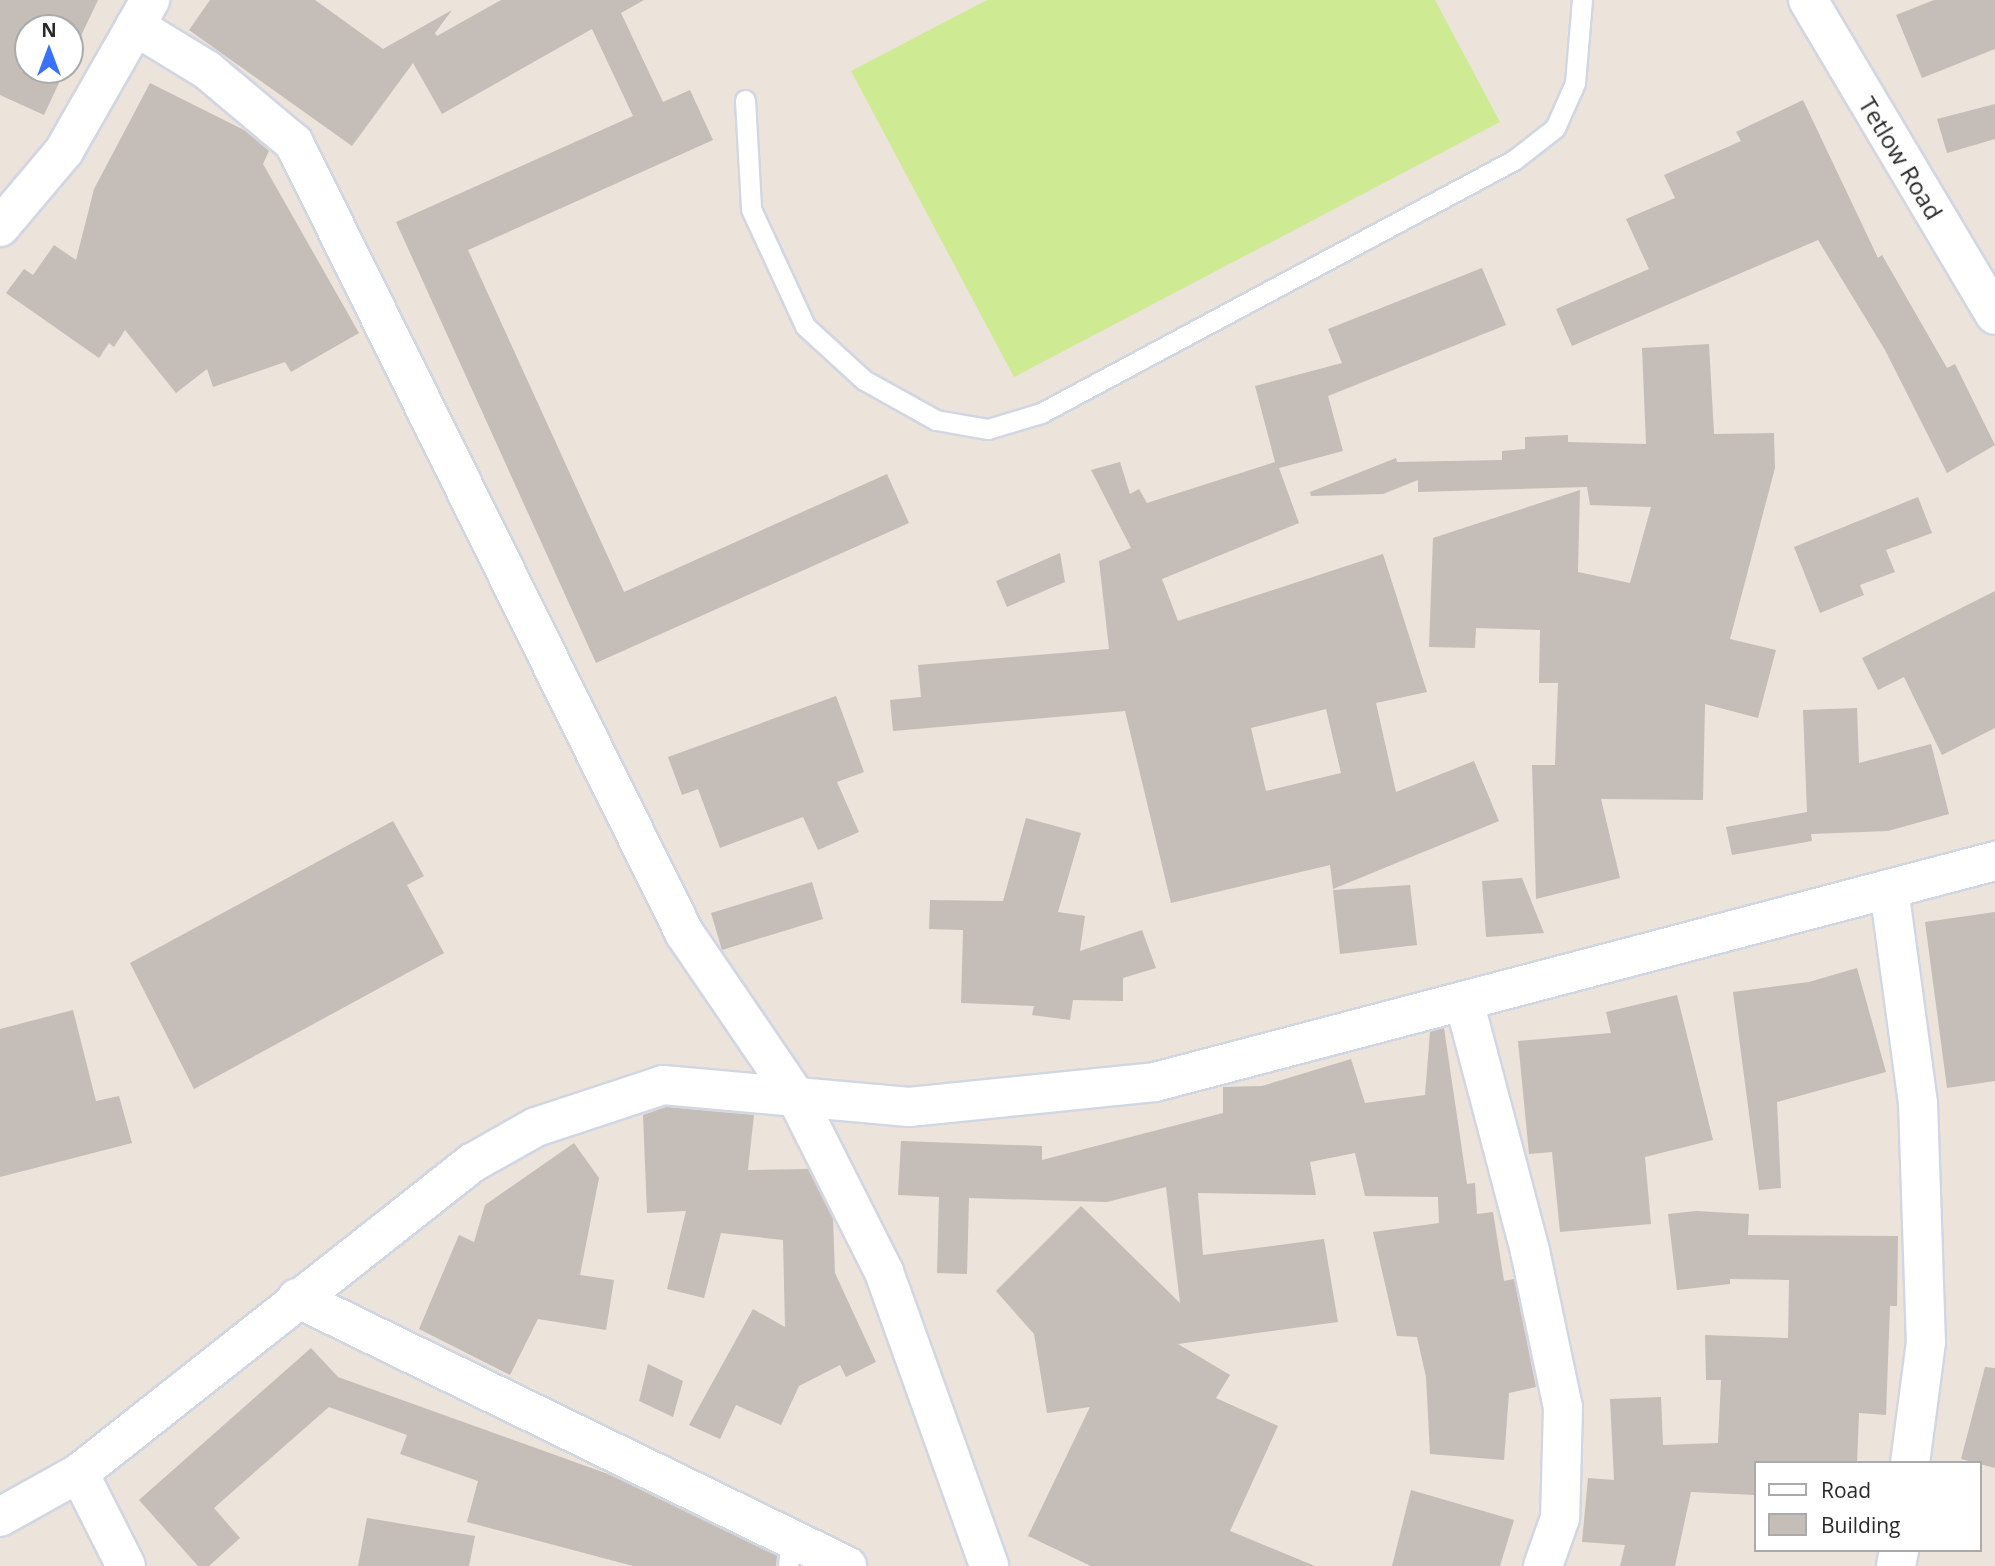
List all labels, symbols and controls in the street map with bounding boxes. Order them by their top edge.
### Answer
north arrow [14,14,84,84]
text: N [41,17,57,43]
street label: Tetlow Road [1853,92,1949,224]
legend [1754,1461,1981,1552]
text: Road [1821,1476,1871,1504]
text: Building [1821,1511,1900,1539]

